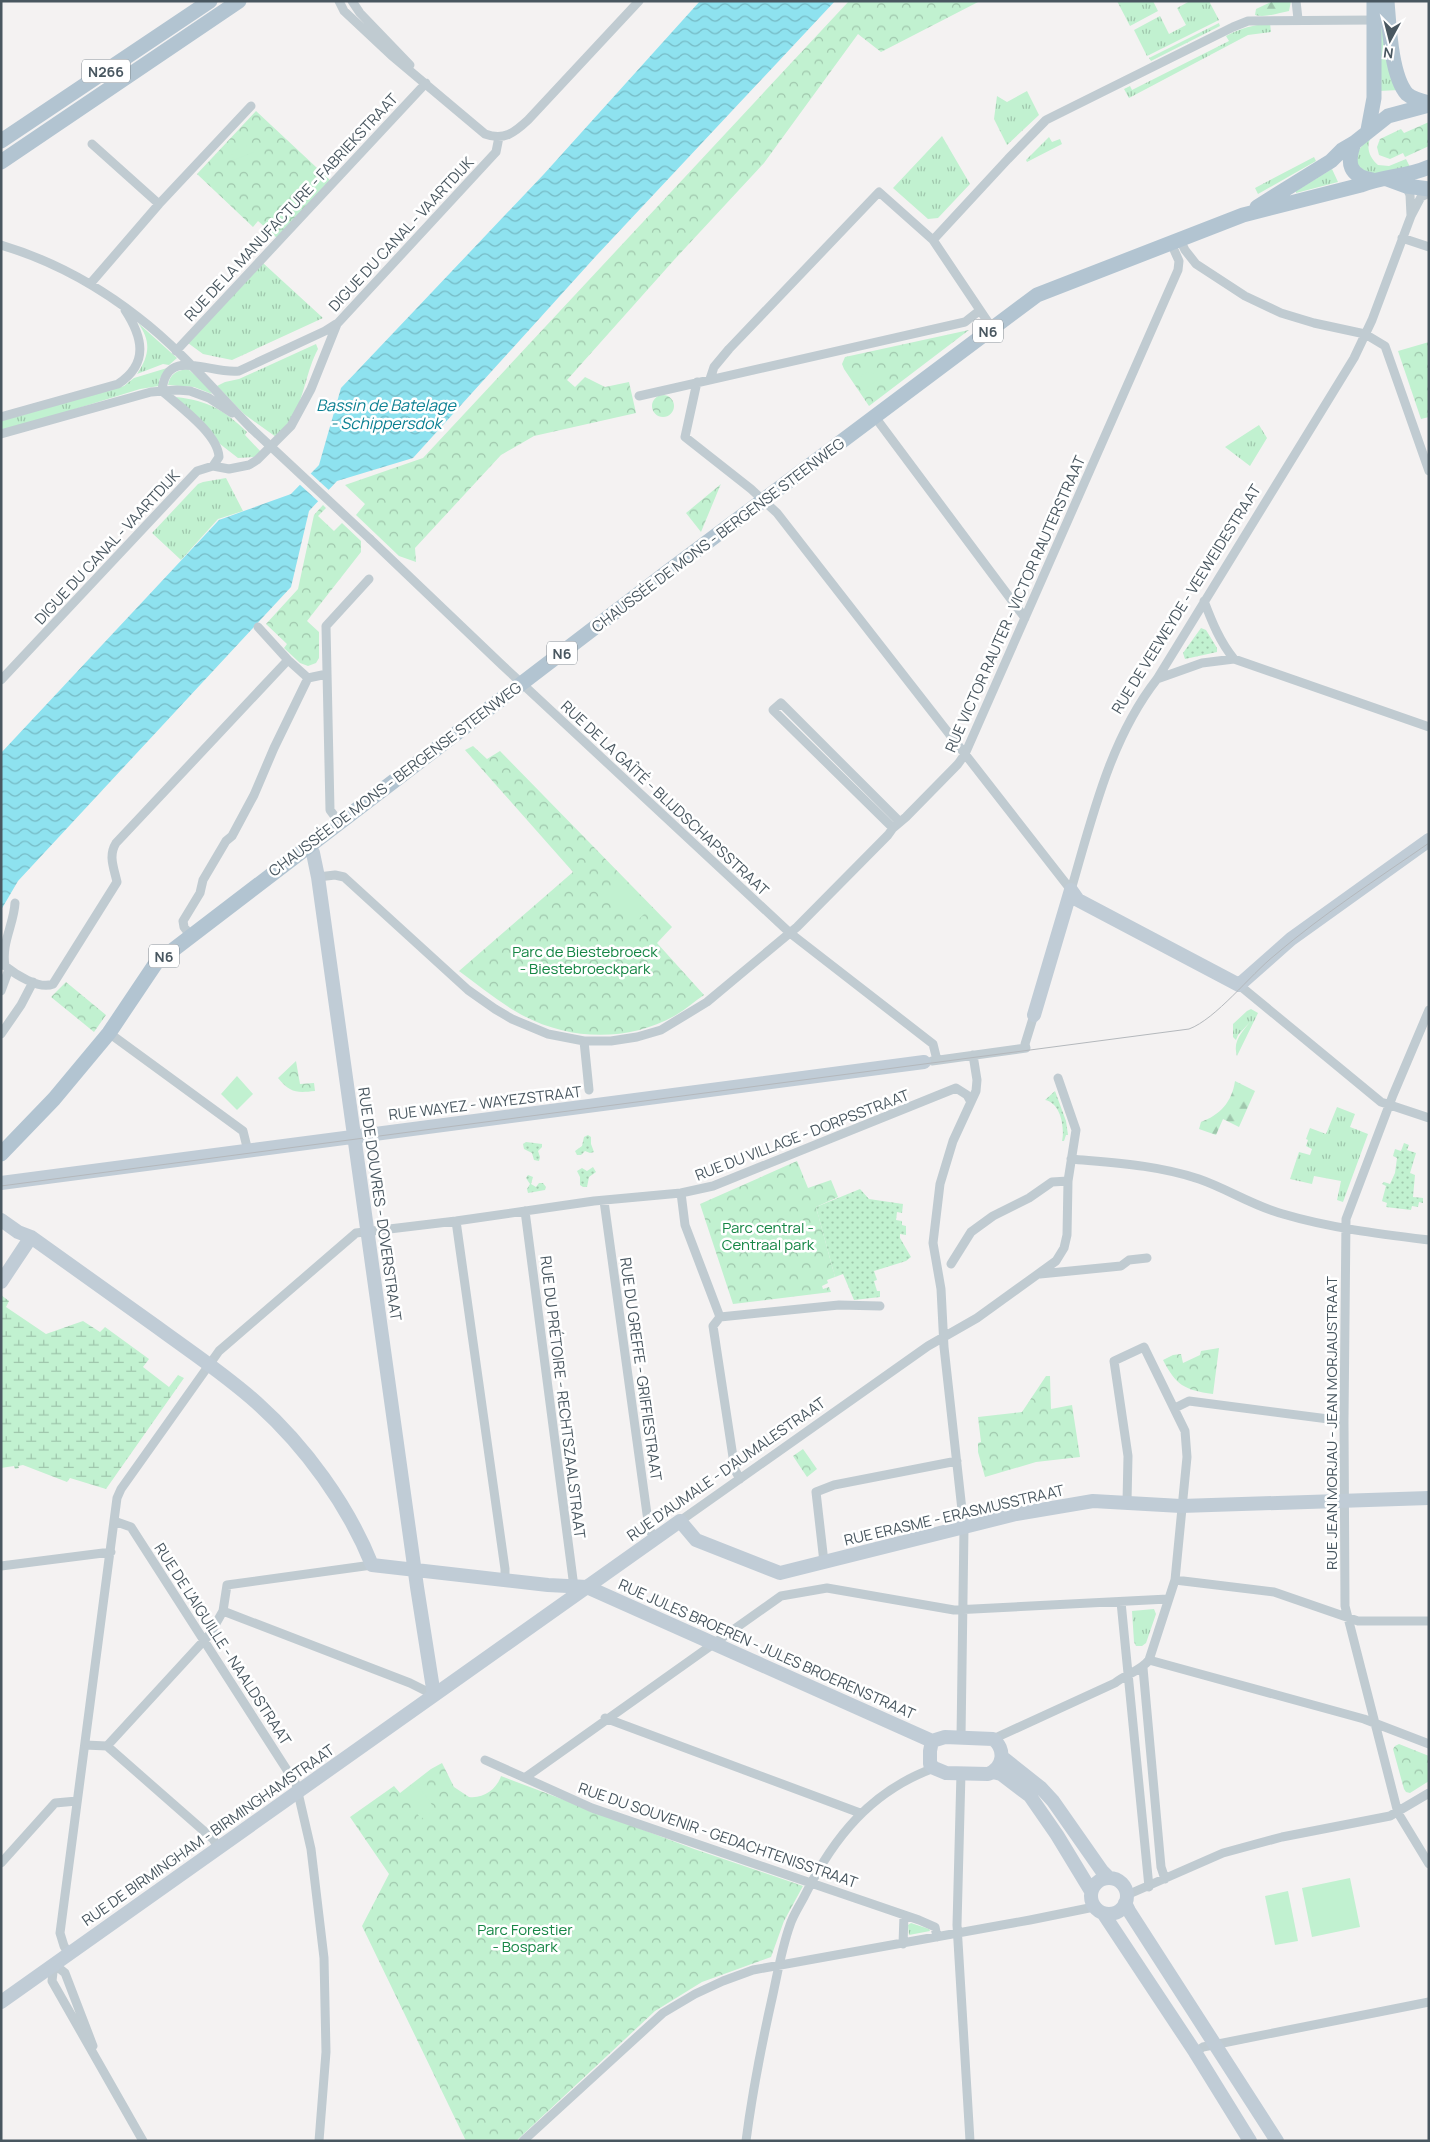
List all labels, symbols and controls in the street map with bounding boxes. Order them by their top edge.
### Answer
north arrow [1365,15,1415,65]
text: N [1382,43,1395,63]
road number: N266 [82,59,130,82]
street label: RUE DE LA MANUFACTURE - FABRIEKSTRAAT [179,88,403,326]
street label: DIGUE DU CANAL - VAARTDIJK [324,152,478,316]
road number: N6 [973,320,1003,342]
water label: Bassin de Batelage - Schippersdok [316,394,457,434]
street label: CHAUSSÉE DE MONS - BERGENSE STEENWEG [587,433,849,637]
street label: RUE VICTOR RAUTER - VICTOR RAUTERSTRAAT [940,452,1090,756]
street label: DIGUE DU CANAL - VAARTDIJK [30,465,184,629]
street label: RUE DE VEEWEYDE - VEEWEIDESTRAAT [1106,480,1266,718]
road number: N6 [547,641,577,664]
street label: CHAUSSÉE DE MONS - BERGENSE STEENWEG [264,677,526,881]
street label: RUE DE LA GAÎTÉ - BLIJDSCHAPSSTRAAT [556,696,774,900]
park label: Parc de Biestebroeck - Biestebroeckpark [512,941,658,979]
road number: N6 [149,944,179,968]
street label: RUE WAYEZ - WAYEZSTRAAT [387,1081,583,1125]
street label: RUE DU VILLAGE - DORPSSTRAAT [692,1084,912,1186]
street label: RUE DE DOUVRES - DOVERSTRAAT [353,1086,407,1322]
park label: Parc central - Centraal park [722,1217,815,1255]
street label: RUE DU PRÉTOIRE - RECHTSZAALSTRAAT [535,1255,591,1539]
street label: RUE DU GREFFE - GRIFFIESTRAAT [615,1256,667,1482]
street label: RUE JEAN MORJAU - JEAN MORJAUSTRAAT [1321,1276,1342,1570]
street label: RUE D'AUMALE - D'AUMALESTRAAT [623,1392,829,1546]
street label: RUE ERASME - ERASMUSSTRAAT [842,1479,1066,1551]
street label: RUE DE L'AIGUILLE - NAALDSTRAAT [150,1539,296,1749]
street label: RUE JULES BROEREN - JULES BROERENSTRAAT [615,1574,919,1724]
street label: RUE DE BIRMINGHAM - BIRMINGHAMSTRAAT [78,1739,338,1931]
street label: RUE DU SOUVENIR - GEDACHTENISSTRAAT [576,1777,860,1893]
park label: Parc Forestier - Bospark [477,1919,573,1957]

